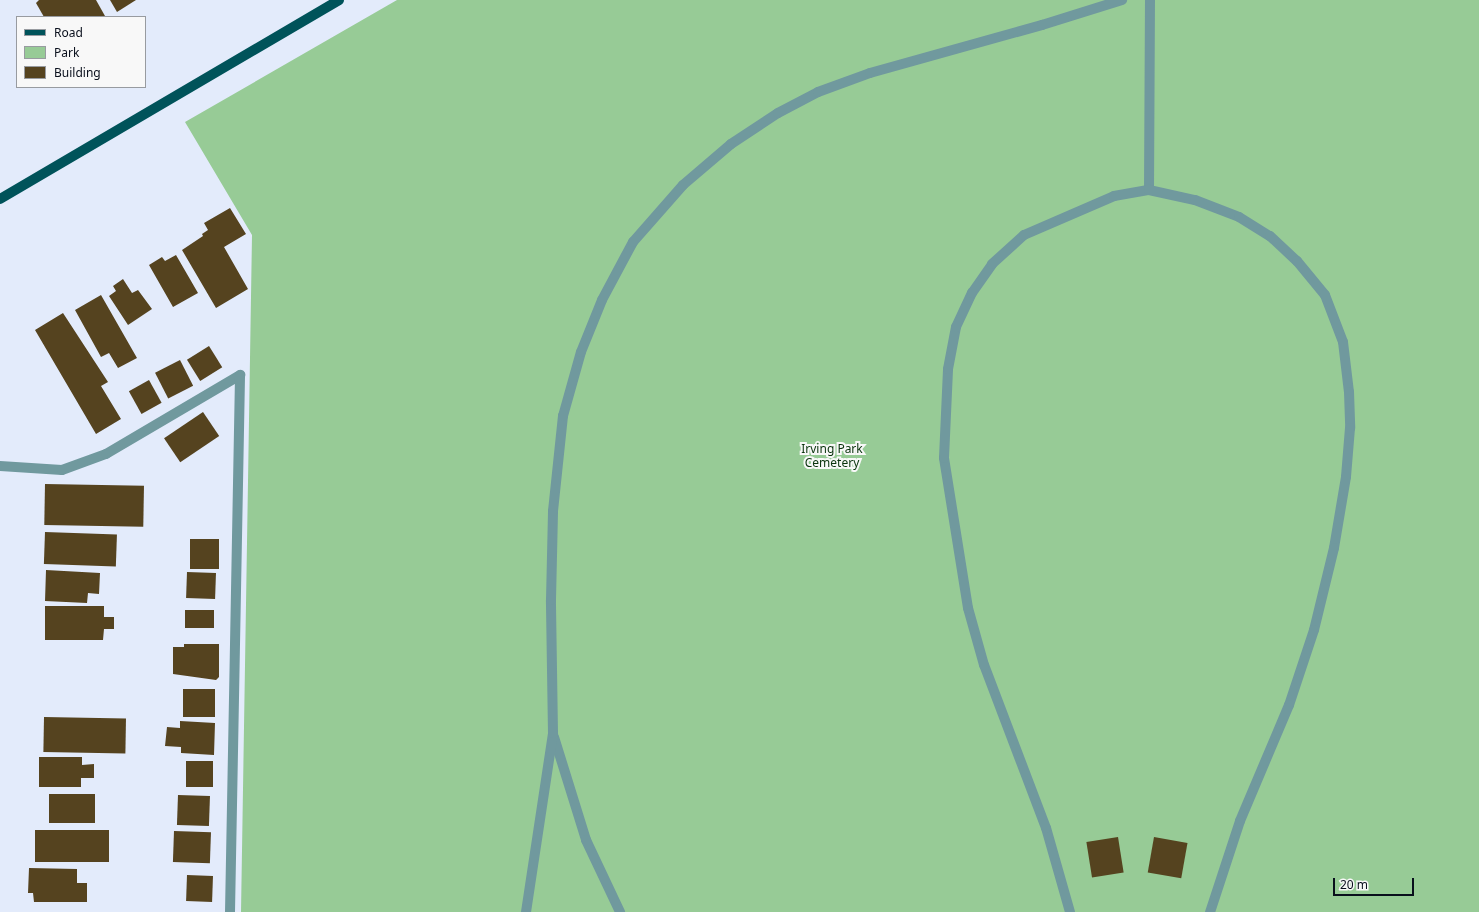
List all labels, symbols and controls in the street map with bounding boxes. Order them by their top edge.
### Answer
legend [16,16,146,88]
text: Road [54,24,83,41]
text: Park [54,44,79,61]
text: Building [54,64,101,81]
park label: Irving Park Cemetery [801,442,863,470]
scale bar [1335,870,1416,896]
text: 20 m [1340,876,1368,893]

